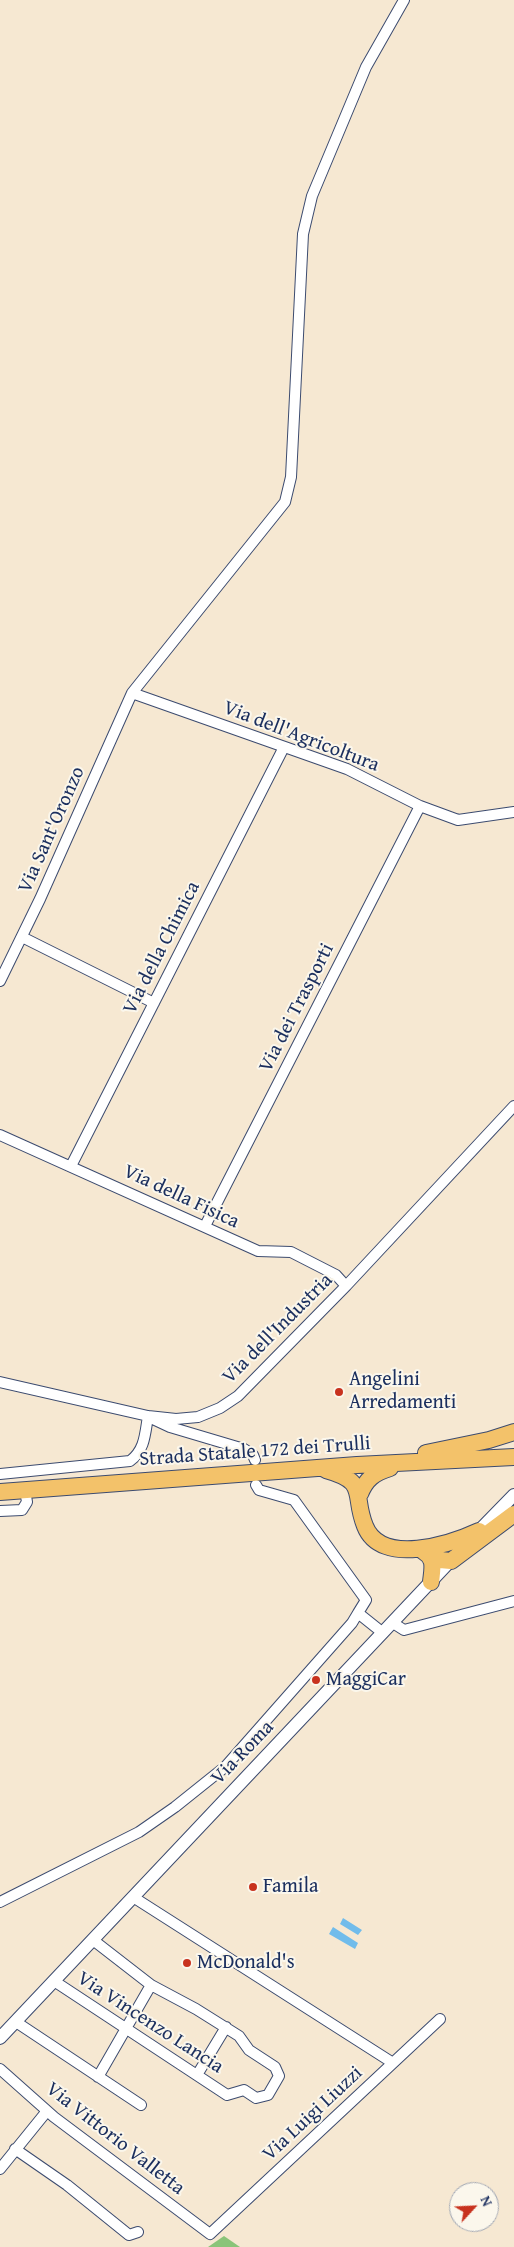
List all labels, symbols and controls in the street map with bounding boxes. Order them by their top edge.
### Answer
street label: Via dell'Agricoltura [220,696,382,778]
street label: Via Sant'Oronzo [13,763,91,897]
street label: Via della Chimica [118,878,206,1018]
street label: Via dei Trasporti [254,940,340,1076]
street label: Via della Fisica [119,1160,243,1234]
street label: Via dell'Industria [218,1269,338,1389]
place label: Angelini Arredamenti [349,1368,456,1415]
marker: Angelini Arredamenti [333,1386,345,1398]
street label: Strada Statale 172 dei Trulli [139,1432,371,1472]
place label: MaggiCar [326,1668,406,1692]
marker: MaggiCar [310,1674,322,1686]
street label: Via Roma [207,1716,279,1790]
place label: Famila [263,1875,318,1899]
marker: Famila [247,1881,259,1893]
place label: McDonald's [197,1951,295,1975]
marker: McDonald's [181,1957,193,1969]
street label: Via Vincenzo Lancia [72,1967,228,2079]
street label: Via Luigi Liuzzi [258,2062,368,2166]
street label: Via Vittorio Valletta [41,2077,189,2201]
north arrow [449,2182,499,2232]
text: N [476,2193,498,2210]

